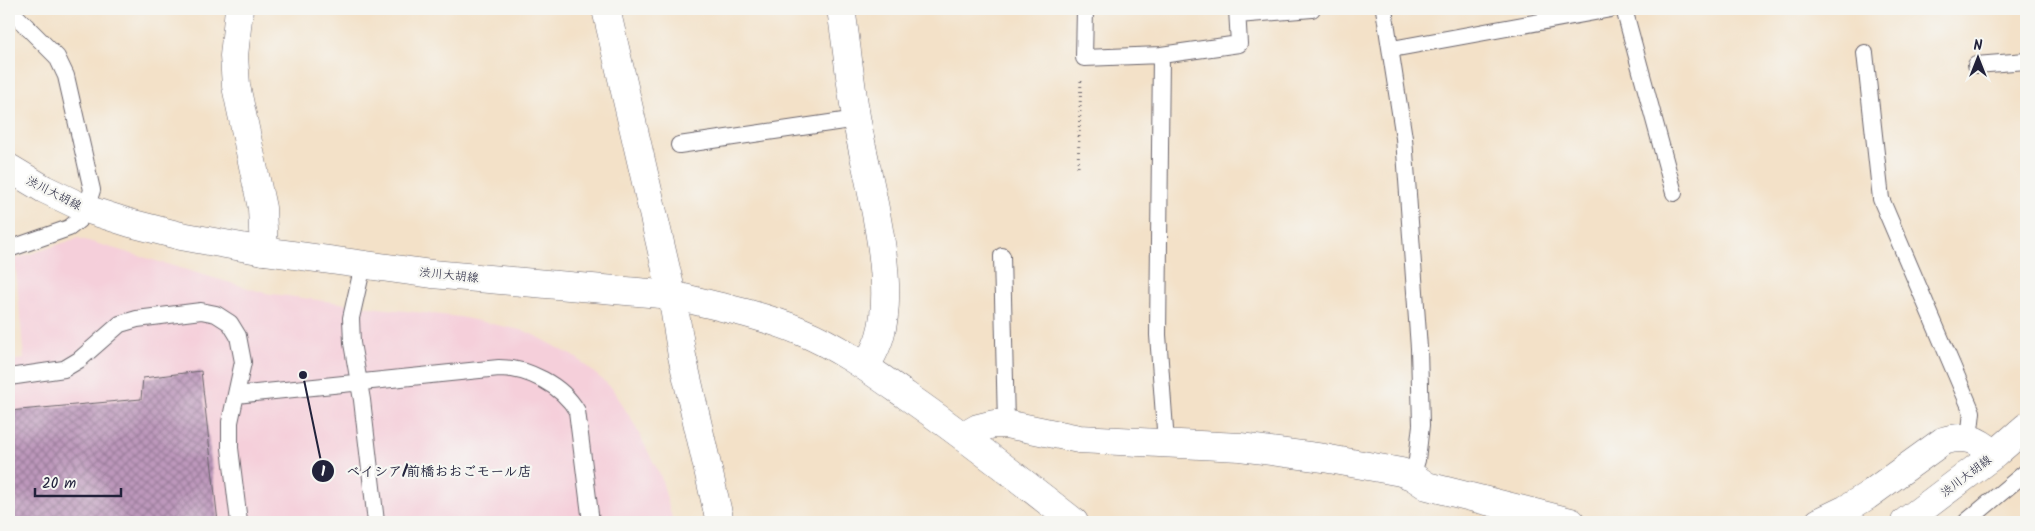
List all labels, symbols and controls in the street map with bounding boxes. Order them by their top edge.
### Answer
north arrow [1952,32,2002,82]
text: N [1974,35,1983,57]
street label: 渋川大胡線 [23,171,85,216]
street label: 渋川大胡線 [418,263,480,288]
street label: 渋川大胡線 [1937,451,1996,502]
callout: ベイシア/前橋おおごモール店 [311,456,542,485]
text: 1 [321,460,326,484]
text: ベイシア/前橋おおごモール店 [346,461,532,483]
scale bar [35,466,121,498]
text: 20 m [42,472,76,496]

